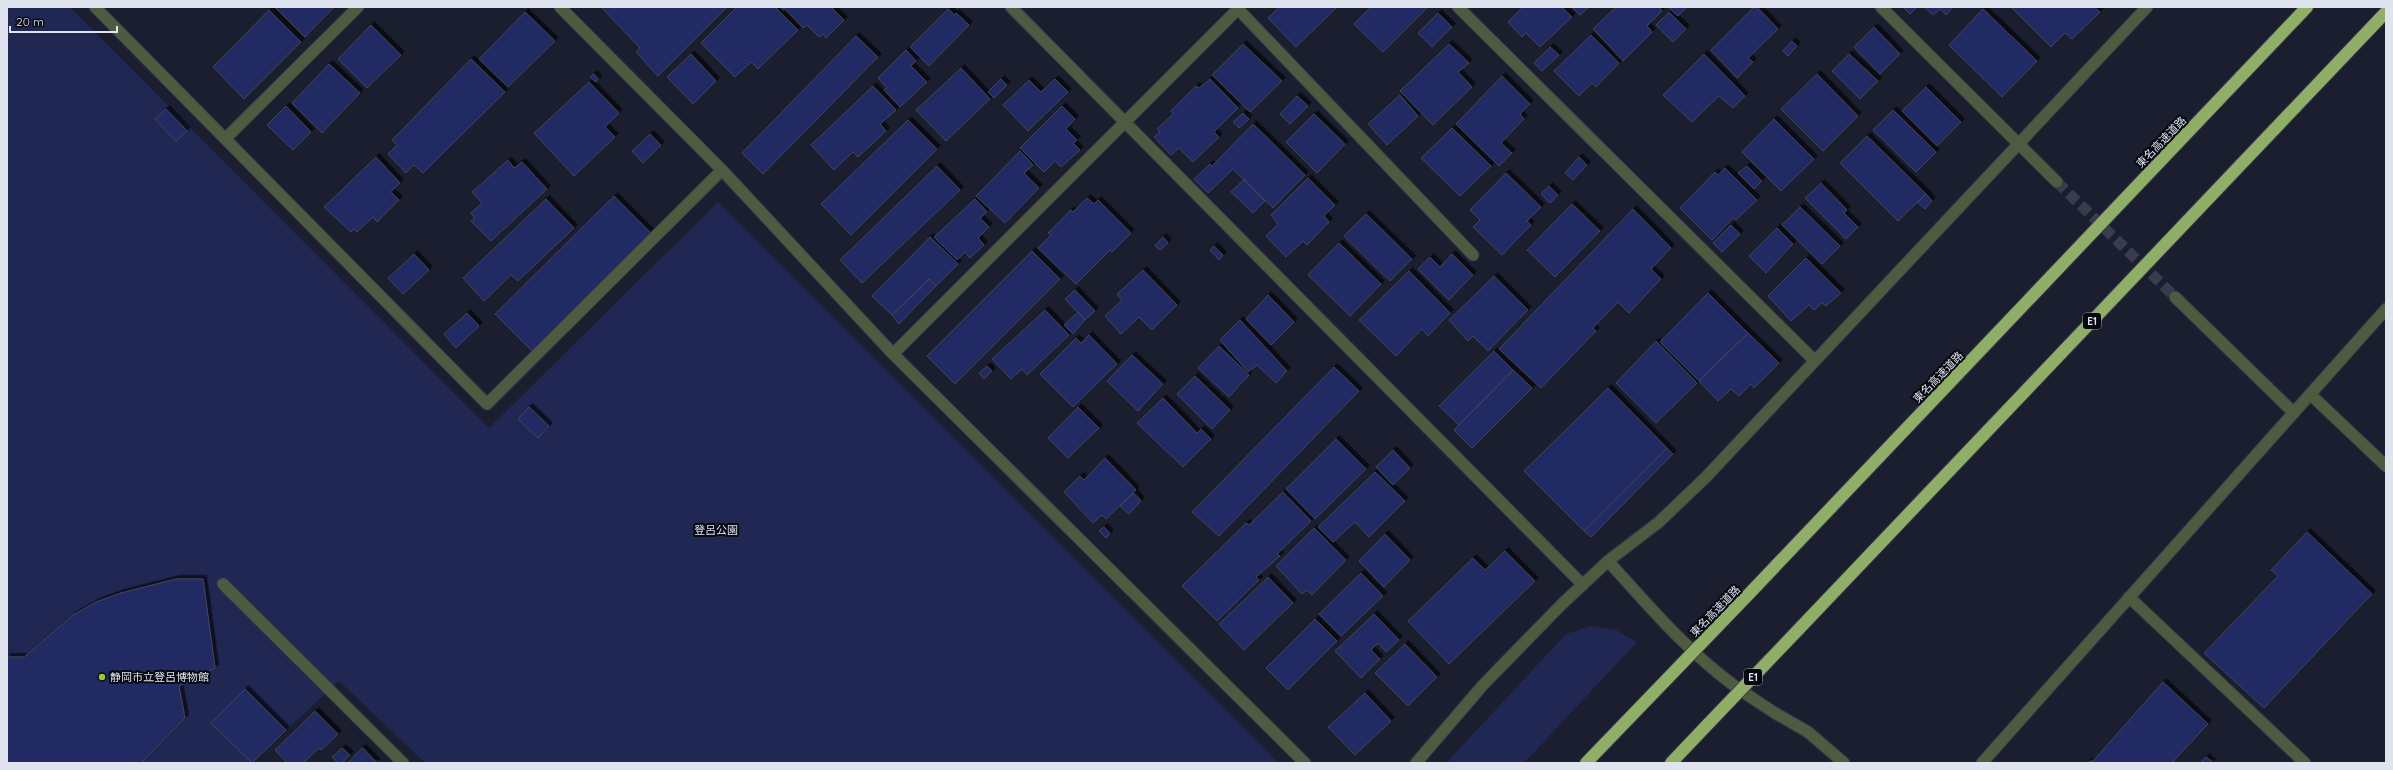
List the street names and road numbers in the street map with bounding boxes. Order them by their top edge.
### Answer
street label: 東名高速道路 [2133,113,2189,171]
road number: E1 [2083,313,2101,329]
street label: 東名高速道路 [1910,348,1966,406]
street label: 東名高速道路 [1687,582,1743,640]
road number: E1 [1744,669,1762,685]

